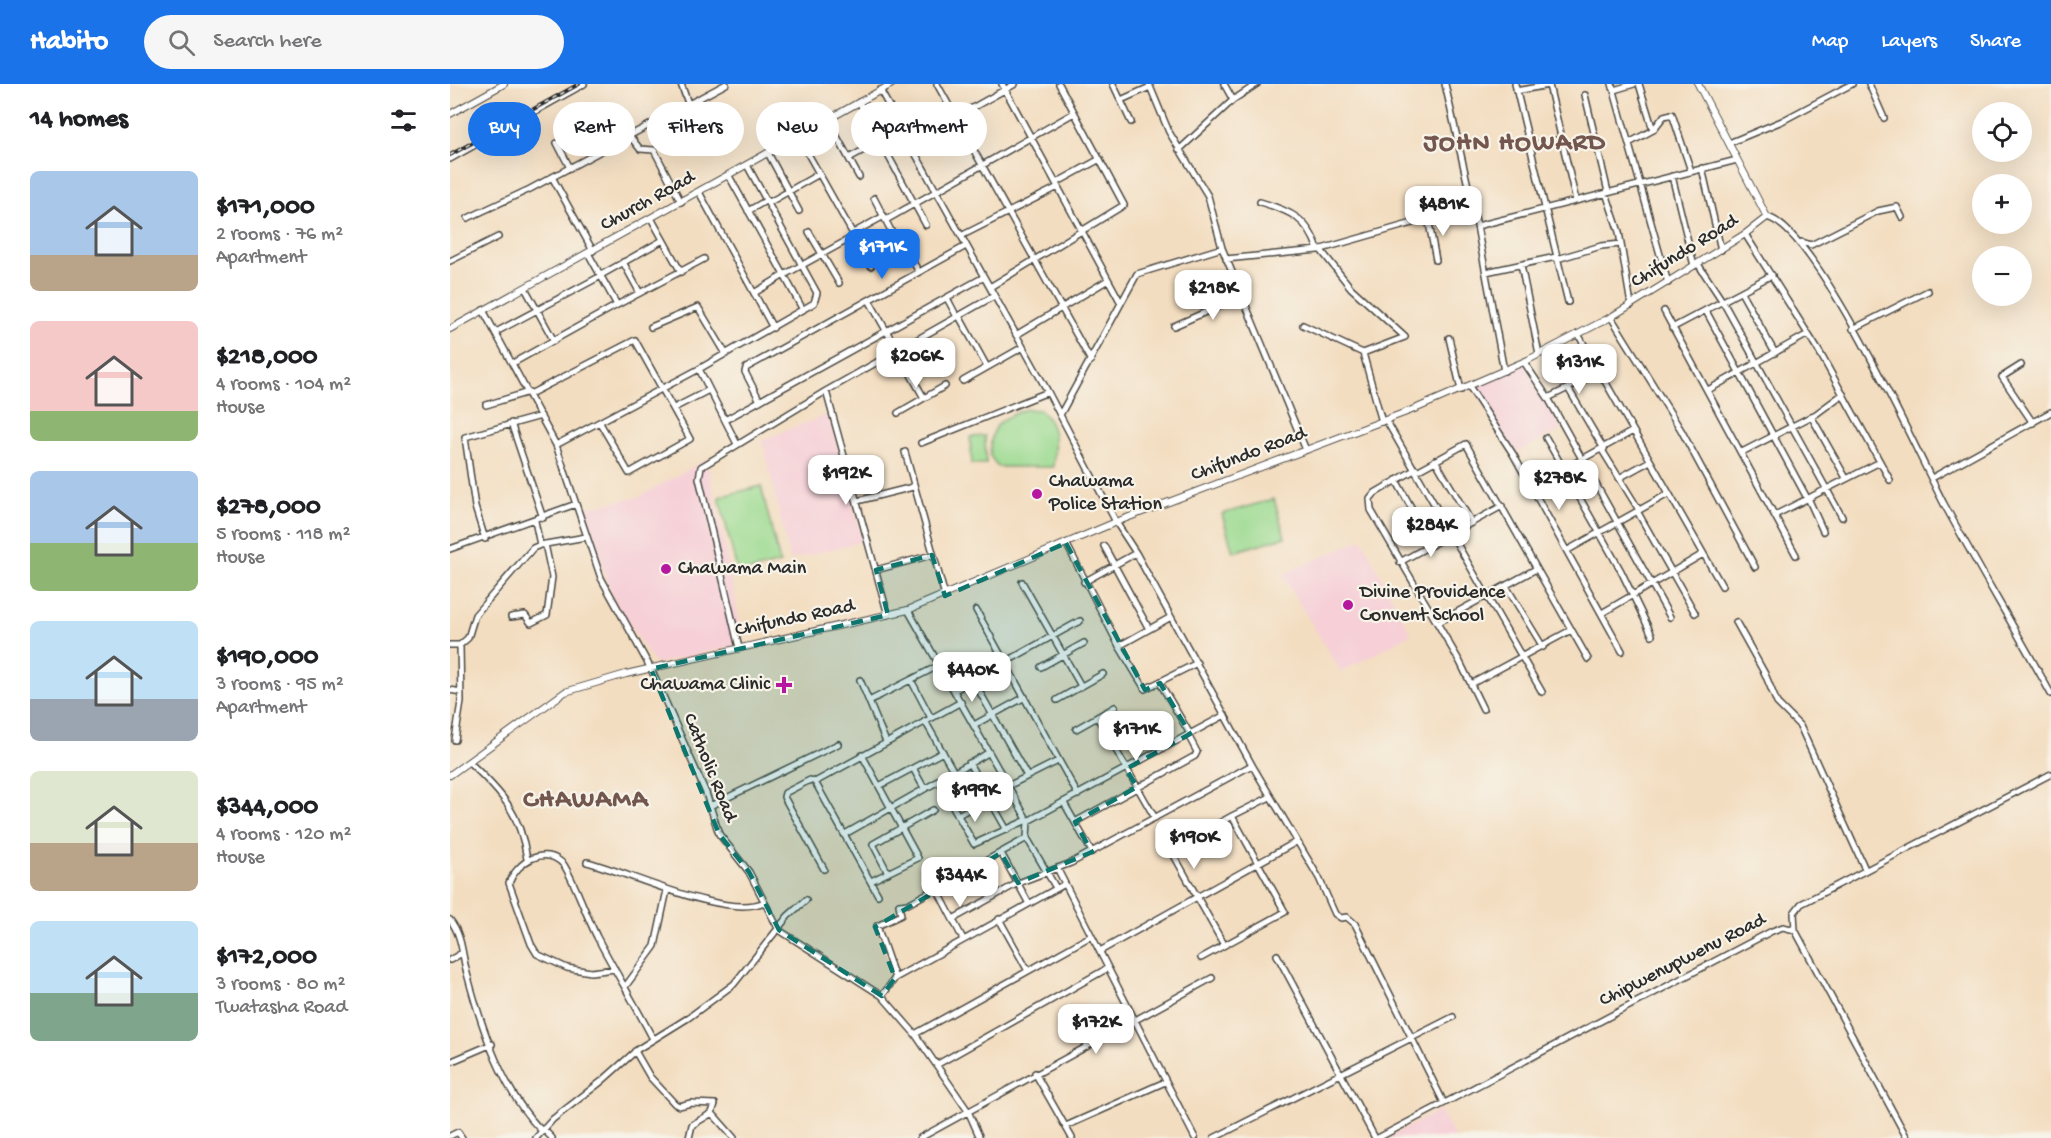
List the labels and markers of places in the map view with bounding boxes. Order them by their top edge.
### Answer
pin: $481K [1401,186,1485,237]
pin: $171K [840,229,924,280]
pin: $218K [1171,270,1255,321]
pin: $206K [874,338,958,389]
pin: $131K [1537,344,1621,395]
pin: $192K [804,455,888,506]
pin: $278K [1517,460,1601,511]
place label: Chawama Police Station [1048,471,1162,517]
marker: Chawama Police Station [1030,487,1044,501]
pin: $284K [1389,507,1473,558]
place label: Chawama Main [678,558,807,581]
marker: Chawama Main [659,562,673,576]
place label: Divine Providence Convent School [1358,582,1506,628]
marker: Divine Providence Convent School [1341,598,1355,612]
pin: $440K [930,652,1014,703]
place label: Chawama Clinic [640,674,771,697]
marker: Chawama Clinic [775,676,793,694]
pin: $171K [1094,711,1178,762]
pin: $199K [933,772,1017,823]
pin: $190K [1152,819,1236,870]
pin: $344K [918,857,1002,908]
pin: $172K [1054,1004,1138,1055]

